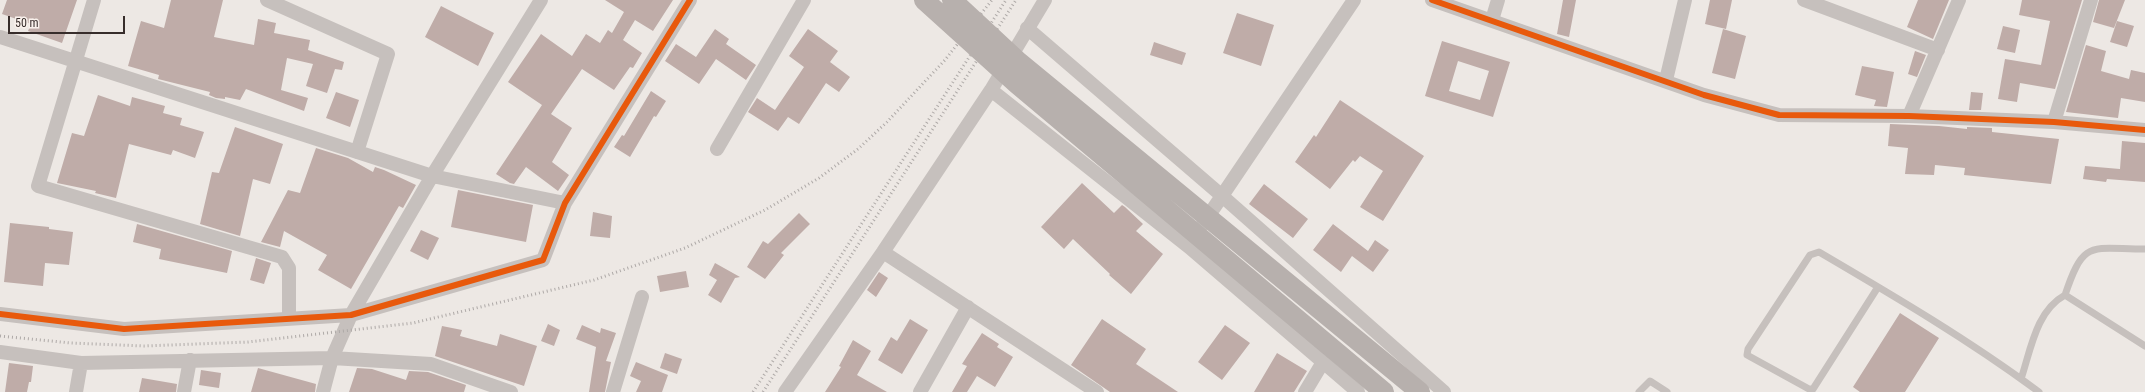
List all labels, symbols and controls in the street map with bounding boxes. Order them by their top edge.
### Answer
scale bar [10,8,127,34]
text: 50 m [15,16,39,30]

